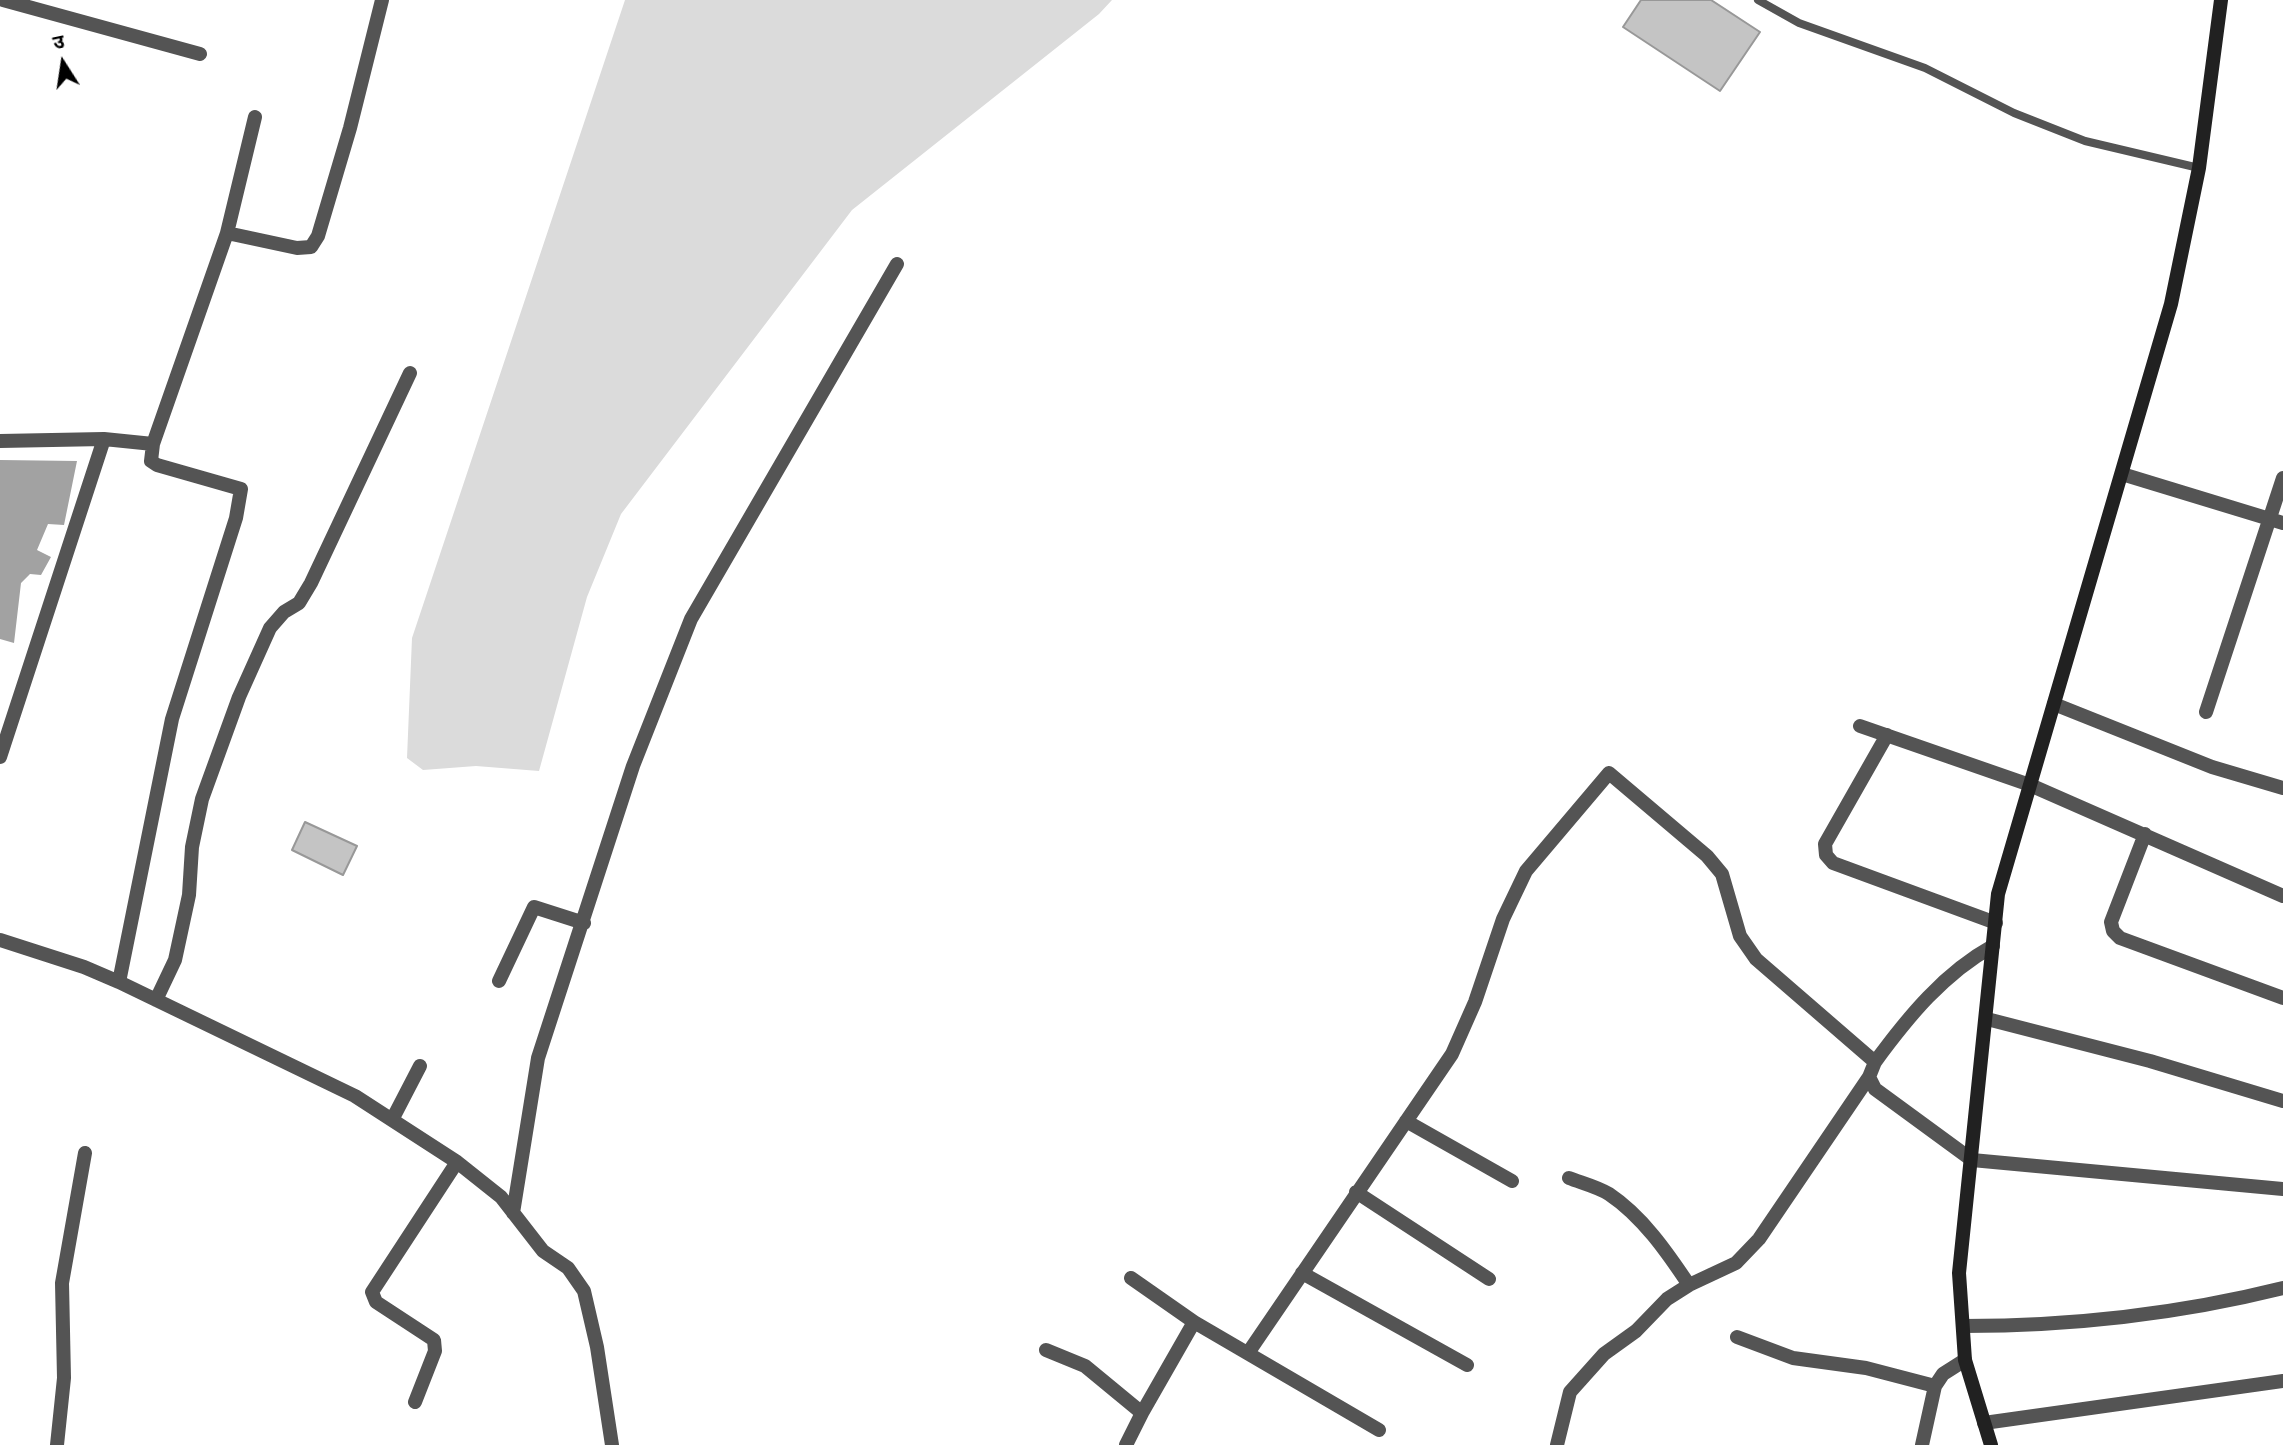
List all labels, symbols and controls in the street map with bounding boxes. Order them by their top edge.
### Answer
north arrow [28,28,98,98]
text: उ [51,31,66,54]

